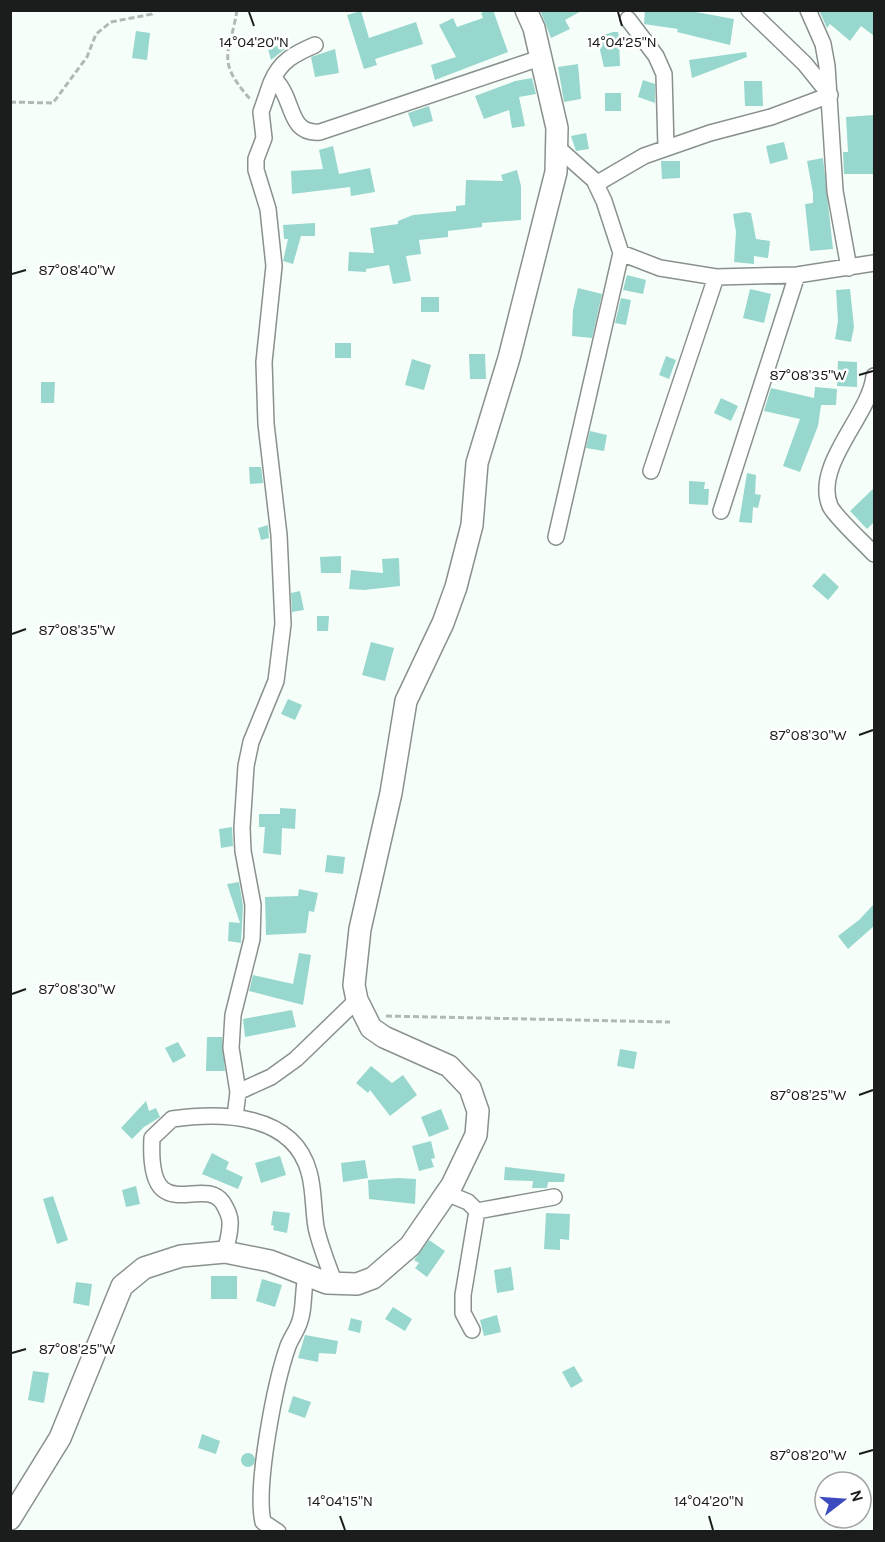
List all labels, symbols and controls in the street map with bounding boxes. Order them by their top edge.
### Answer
text: 14°04'20"N [219,33,289,51]
text: 14°04'25"N [587,33,657,51]
text: 87°08'40"W [39,261,116,279]
text: 87°08'35"W [770,366,847,384]
text: 87°08'35"W [39,621,116,639]
text: 87°08'30"W [769,726,847,744]
text: 87°08'30"W [38,980,116,998]
text: 87°08'25"W [770,1086,847,1104]
text: 87°08'25"W [39,1340,116,1358]
text: 87°08'20"W [769,1446,847,1464]
north arrow [813,1470,873,1530]
text: N [846,1487,868,1504]
text: 14°04'15"N [307,1492,373,1510]
text: 14°04'20"N [674,1492,744,1510]

